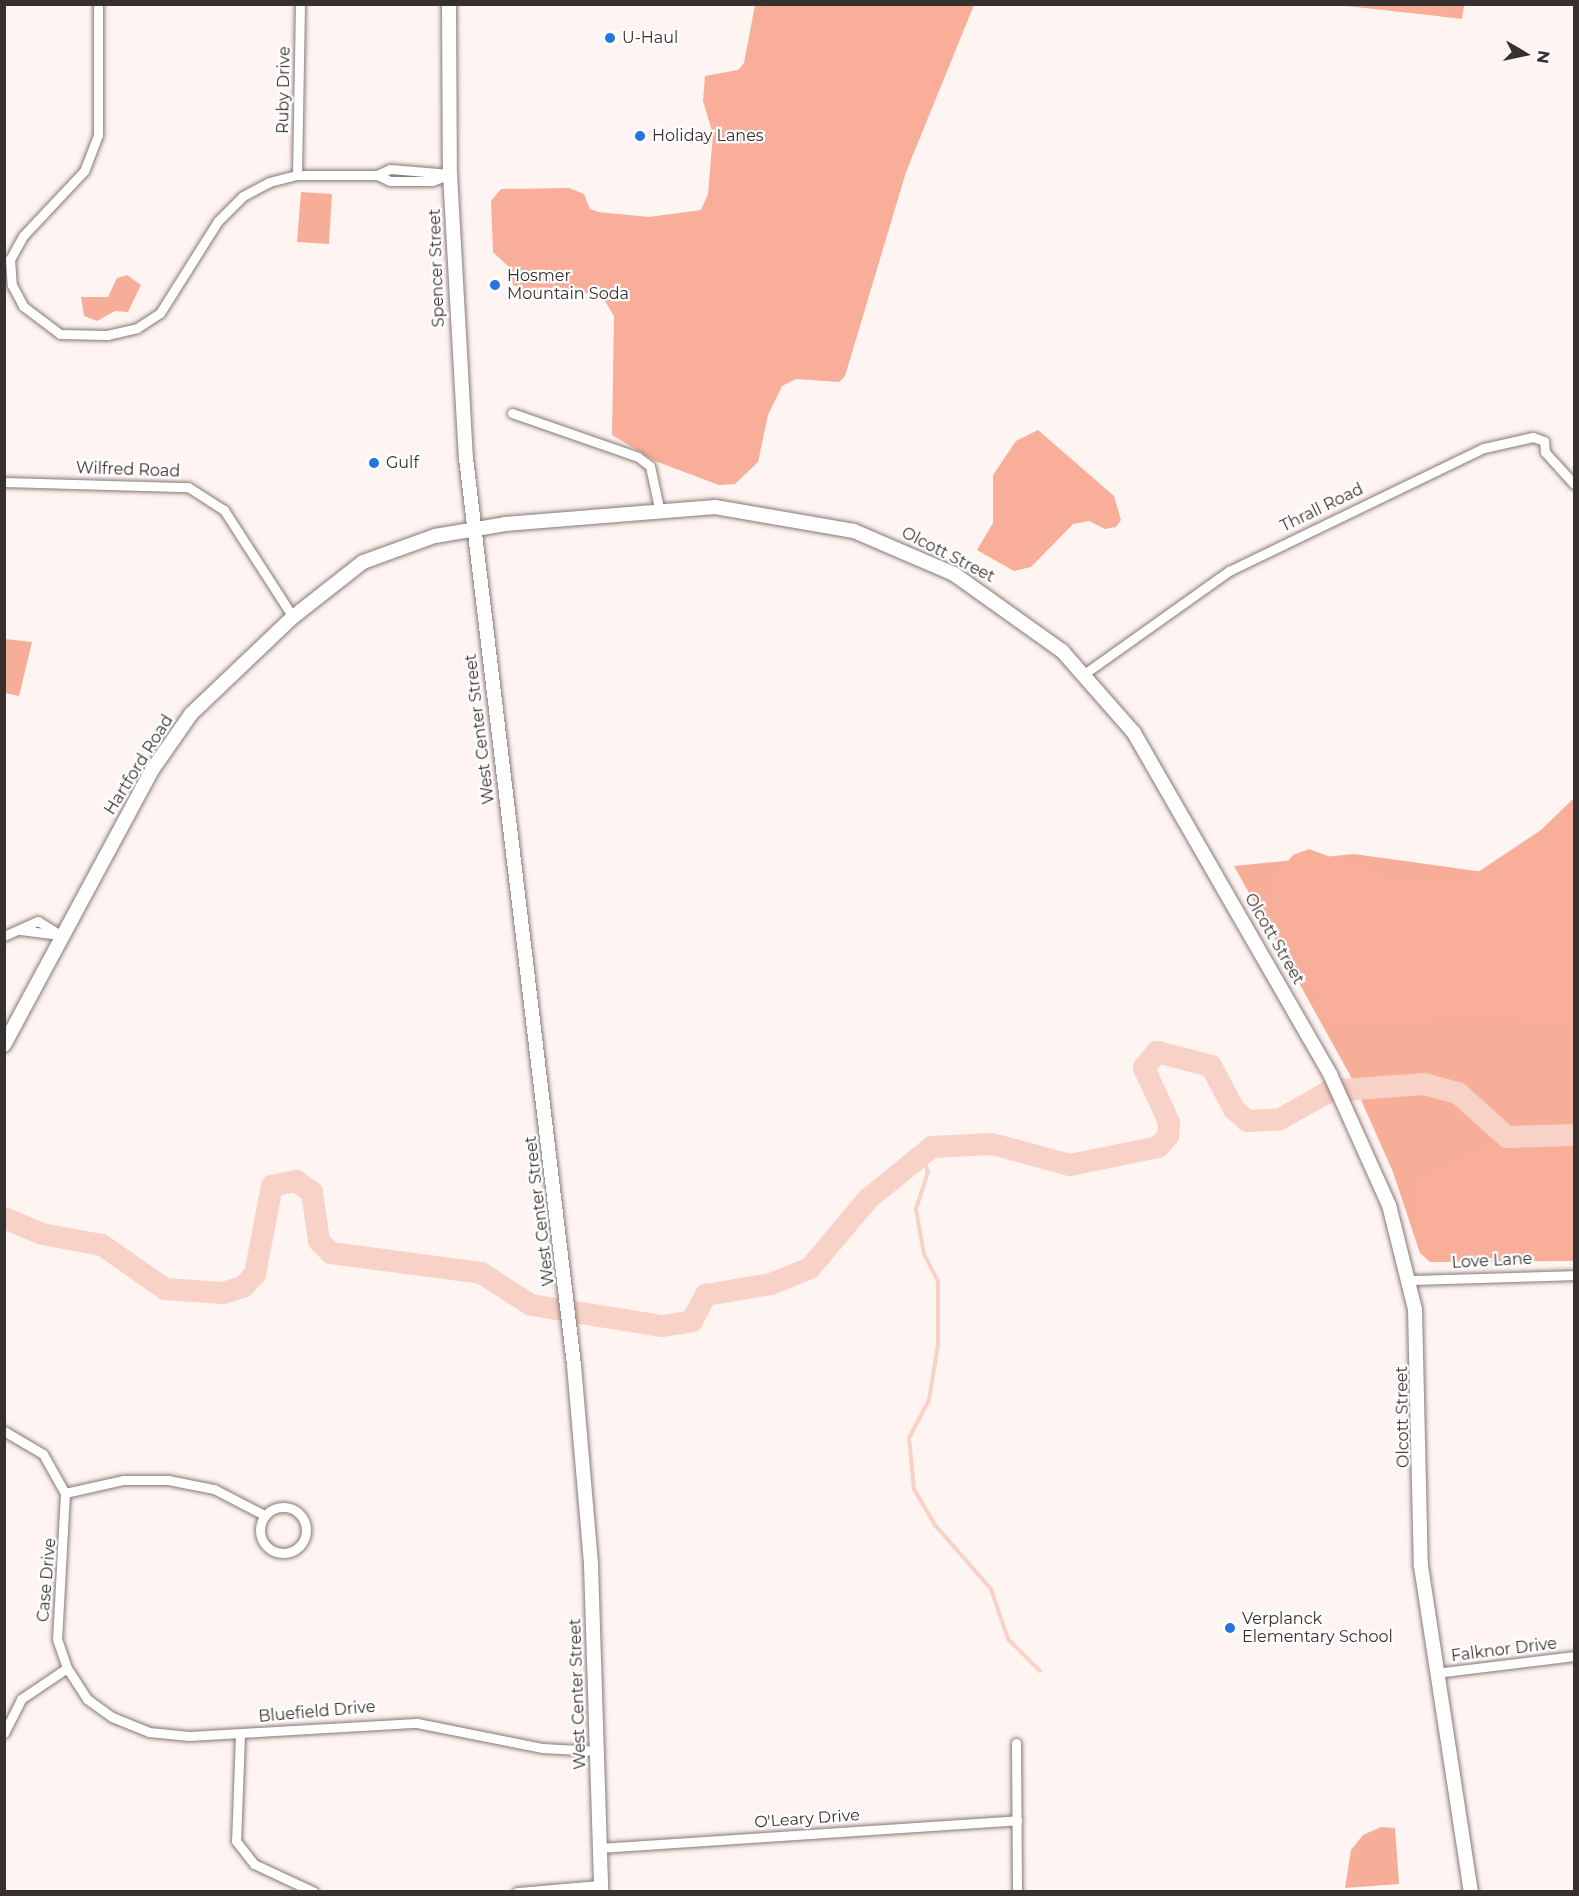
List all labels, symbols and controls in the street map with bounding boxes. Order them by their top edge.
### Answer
north arrow [1495,24,1555,84]
place label: U-Haul [622,28,678,48]
marker: U-Haul [603,31,617,45]
street label: Ruby Drive [274,46,294,134]
text: N [1533,49,1554,65]
place label: Holiday Lanes [652,126,764,146]
marker: Holiday Lanes [633,129,647,143]
street label: Spencer Street [425,208,449,328]
place label: Hosmer Mountain Soda [507,266,629,304]
marker: Hosmer Mountain Soda [488,278,502,292]
place label: Gulf [386,453,419,473]
marker: Gulf [367,456,381,470]
street label: Wilfred Road [76,459,180,481]
street label: Thrall Road [1277,480,1367,536]
street label: Olcott Street [898,523,998,587]
street label: West Center Street [461,653,499,805]
street label: Hartford Road [101,712,177,818]
street label: Olcott Street [1240,890,1308,988]
street label: West Center Street [521,1135,559,1287]
street label: Love Lane [1451,1249,1533,1273]
street label: Olcott Street [1393,1366,1413,1468]
street label: Case Drive [34,1537,60,1623]
place label: Verplanck Elementary School [1242,1609,1393,1647]
street label: West Center Street [566,1618,590,1770]
marker: Verplanck Elementary School [1223,1621,1237,1635]
street label: Falknor Drive [1450,1634,1558,1666]
street label: Bluefield Drive [258,1697,376,1727]
street label: O'Leary Drive [754,1806,860,1832]

